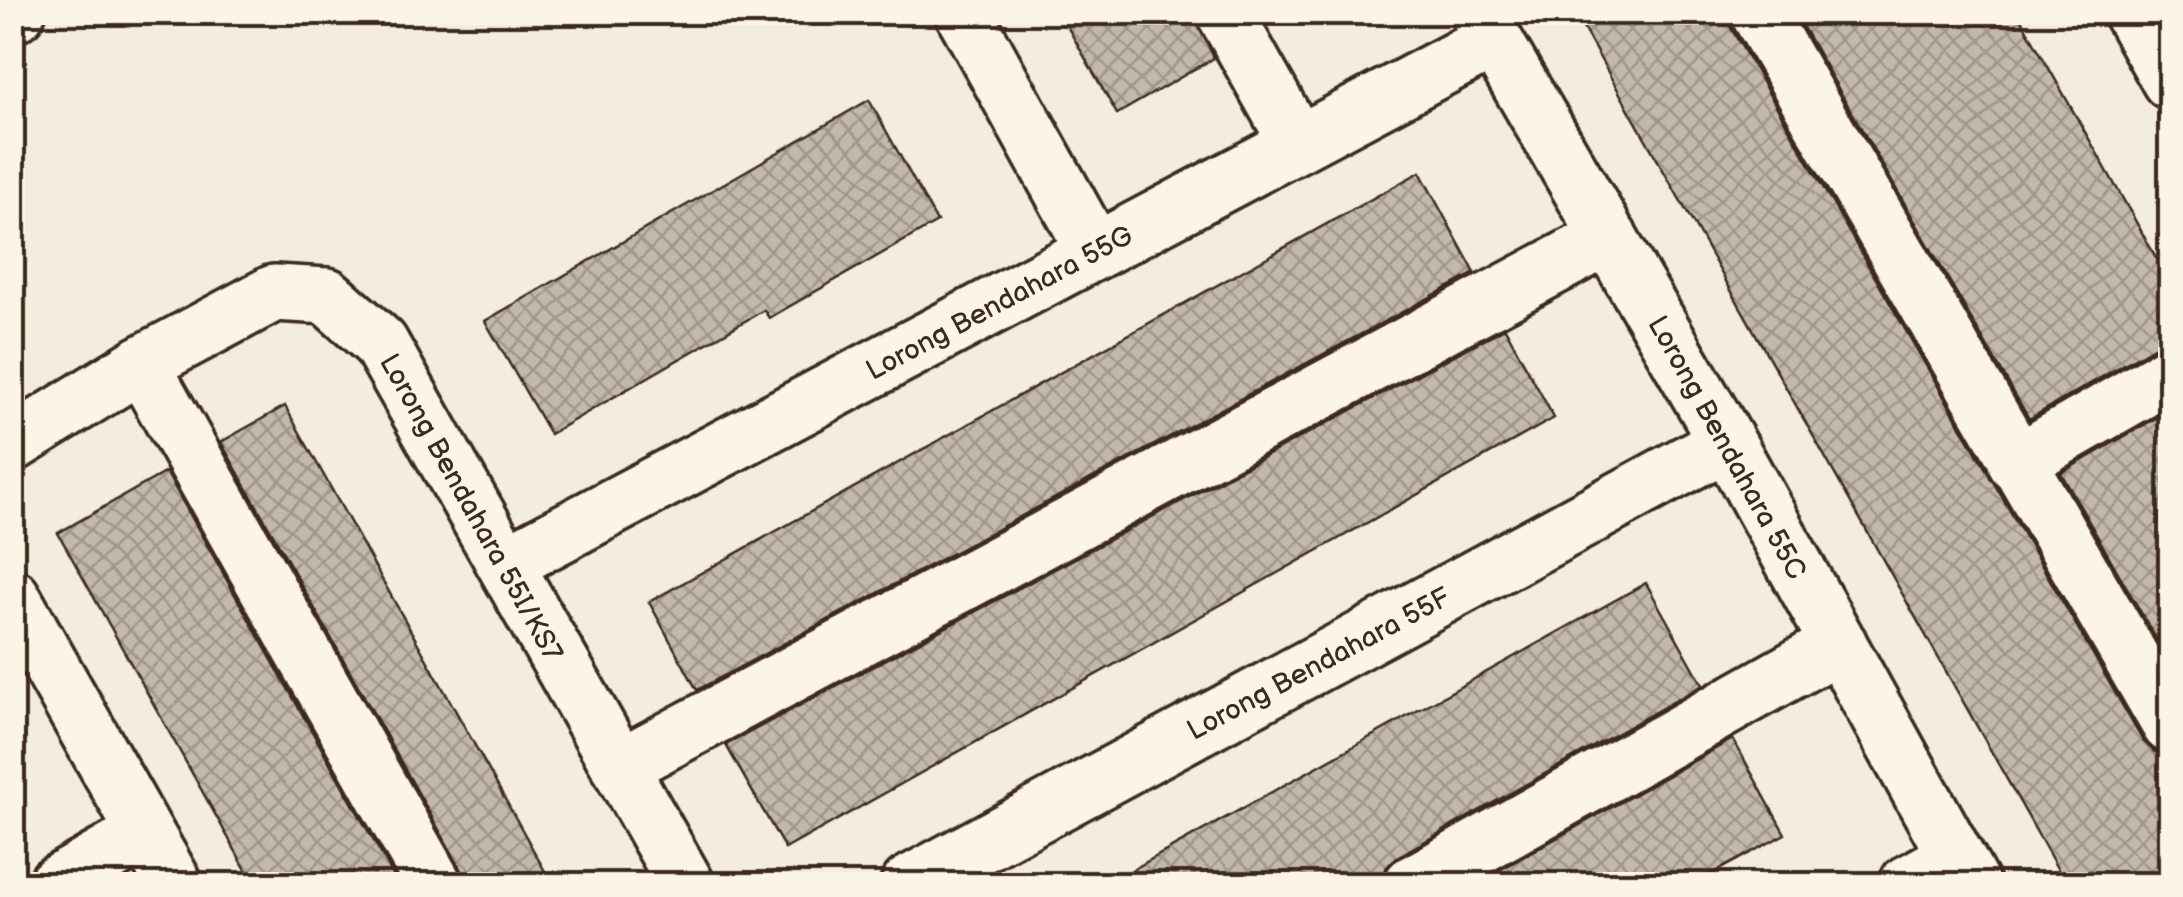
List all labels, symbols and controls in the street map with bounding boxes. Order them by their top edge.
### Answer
street label: Lorong Bendahara 55G [861,219,1139,388]
street label: Lorong Bendahara 55C [1641,310,1813,585]
street label: Lorong Bendahara 55I/KS7 [372,348,569,667]
street label: Lorong Bendahara 55F [1182,581,1456,748]

